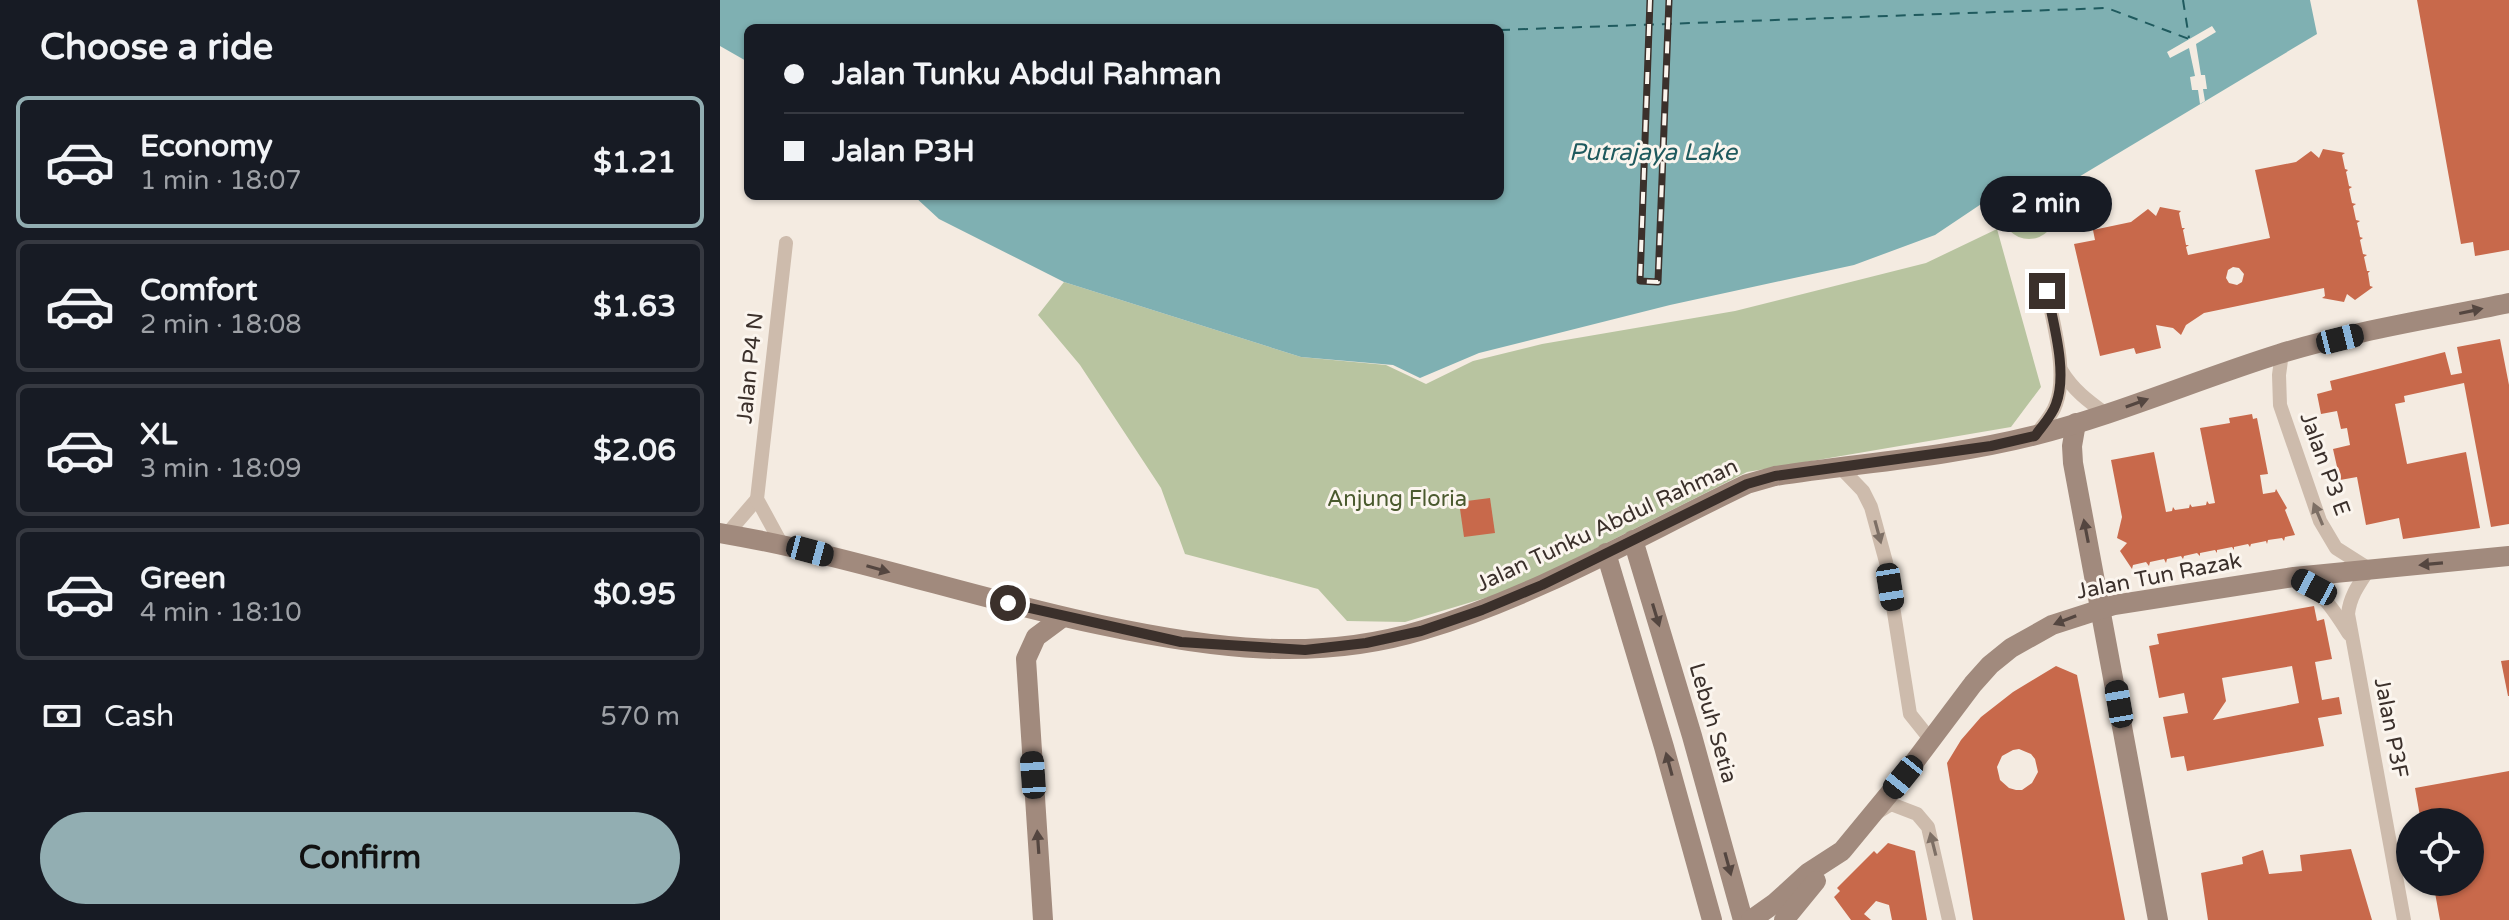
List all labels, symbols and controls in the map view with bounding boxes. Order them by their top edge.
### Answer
text: Choose a ride [40,26,273,69]
text: Jalan Tunku Abdul Rahman [832,56,1221,93]
icon: car [44,126,116,198]
text: Economy [140,128,273,165]
text: Jalan P3H [832,133,975,170]
water label: Putrajaya Lake [1569,138,1738,167]
text: $1.21 [593,144,676,181]
text: 1 min · 18:07 [140,165,302,196]
callout: 2 min [1981,175,2113,231]
text: 2 min [2011,188,2081,219]
icon: car [44,270,116,342]
text: Comfort [140,272,258,309]
route end [2029,273,2065,309]
text: $1.63 [593,288,676,325]
one-way arrow [2459,304,2484,316]
text: 2 min · 18:08 [140,309,302,340]
street label: Jalan P4 N [731,311,769,425]
car [2314,322,2366,356]
one-way arrow [2125,396,2149,409]
street label: Jalan P3 E [2294,409,2356,519]
icon: car [44,414,116,486]
text: XL [140,416,177,453]
text: $2.06 [593,432,676,469]
text: 3 min · 18:09 [140,453,302,484]
street label: Jalan Tunku Abdul Rahman [1472,453,1742,597]
park label: Anjung Floria [1327,486,1467,512]
one-way arrow [2312,502,2325,526]
one-way arrow [1872,519,1884,544]
one-way arrow [2079,519,2092,544]
car [784,533,836,569]
street label: Jalan Tun Razak [2074,547,2244,605]
one-way arrow [2418,557,2443,570]
icon: car [44,558,116,630]
text: Green [140,560,226,597]
car [1874,561,1906,613]
one-way arrow [866,563,890,576]
car [2287,565,2341,609]
text: $0.95 [593,576,676,613]
route start [990,585,1026,621]
text: 4 min · 18:10 [140,597,302,628]
one-way arrow [1650,603,1663,627]
one-way arrow [2052,614,2076,627]
street label: Lebuh Setia [1683,660,1743,786]
street label: Jalan P3F [2369,676,2413,780]
car [2103,678,2135,730]
icon: cash [40,694,84,738]
text: Cash [104,698,174,735]
text: 570 m [600,701,680,732]
car [1019,750,1047,800]
one-way arrow [1662,751,1675,775]
car [1879,751,1927,803]
map controls [2396,808,2484,896]
button: locate [2396,808,2484,896]
button: Confirm [40,812,680,904]
one-way arrow [1031,829,1044,854]
one-way arrow [1926,831,1938,856]
one-way arrow [1722,853,1735,877]

